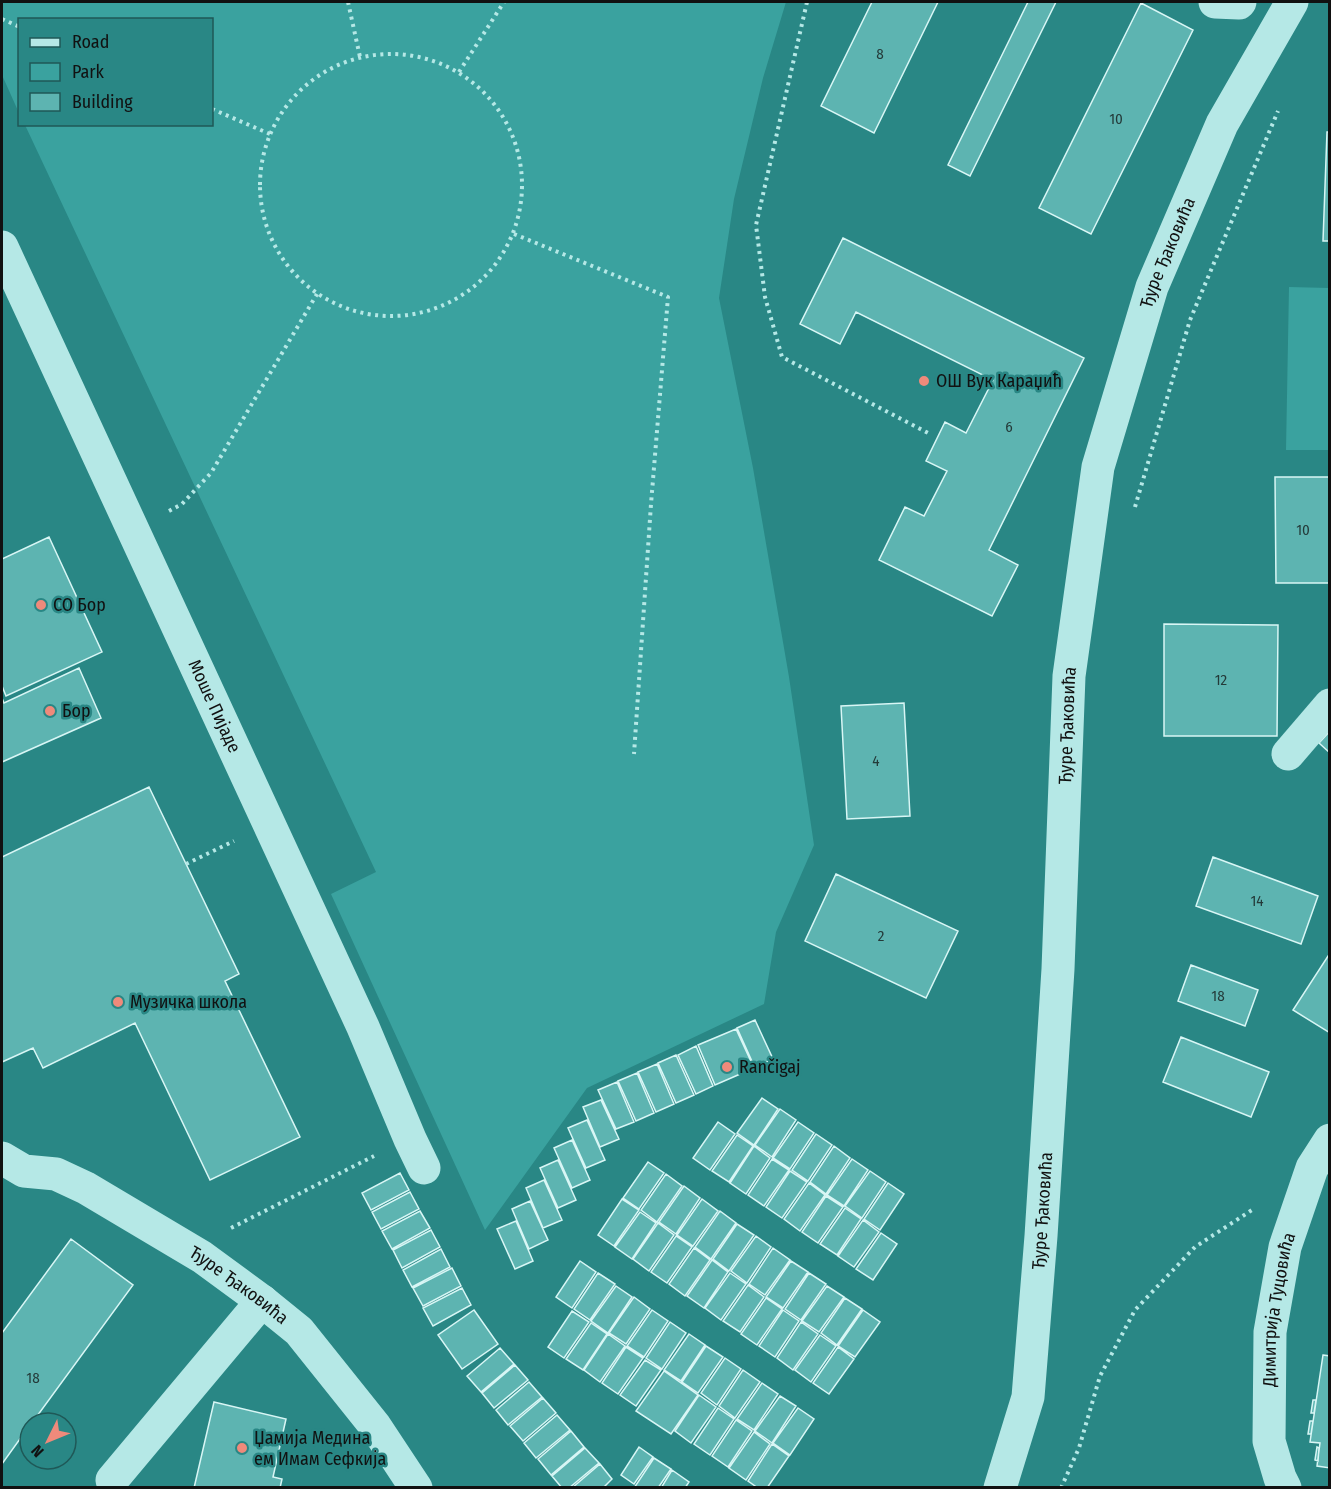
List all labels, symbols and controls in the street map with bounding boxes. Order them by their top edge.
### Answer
legend [18,18,213,126]
text: Road [72,31,109,53]
house number: 8 [876,45,884,63]
text: Park [72,61,105,83]
text: Building [72,91,133,113]
house number: 10 [1109,110,1123,128]
street label: Ђуре Ђаковића [1135,194,1200,311]
place label: ОШ Вук Караџић [936,370,1062,392]
marker: ОШ Вук Караџић [917,374,931,388]
house number: 6 [1005,418,1013,436]
house number: 10 [1296,521,1310,539]
place label: СО Бор [53,594,106,616]
marker: СО Бор [34,598,48,612]
street label: Моше Пијаде [184,656,246,756]
street label: Ђуре Ђаковића [1054,665,1081,785]
house number: 12 [1215,671,1228,689]
place label: Бор [62,700,91,722]
marker: Бор [43,704,57,718]
house number: 4 [872,752,880,770]
house number: 14 [1250,892,1264,910]
house number: 2 [878,927,885,945]
house number: 18 [1211,987,1225,1005]
place label: Музичка школа [130,991,247,1013]
marker: Музичка школа [111,995,125,1009]
place label: Rančigaj [739,1056,800,1078]
marker: Rančigaj [720,1060,734,1074]
street label: Ђуре Ђаковића [1027,1151,1057,1270]
street label: Димитрија Туцовића [1258,1229,1300,1388]
street label: Ђуре Ђаковића [185,1241,293,1329]
house number: 18 [26,1369,40,1387]
north arrow [18,1411,78,1471]
place label: Џамија Медина ем Имам Сефкија [254,1427,386,1470]
text: N [27,1441,48,1461]
marker: Џамија Медина ем Имам Сефкија [235,1441,249,1455]

